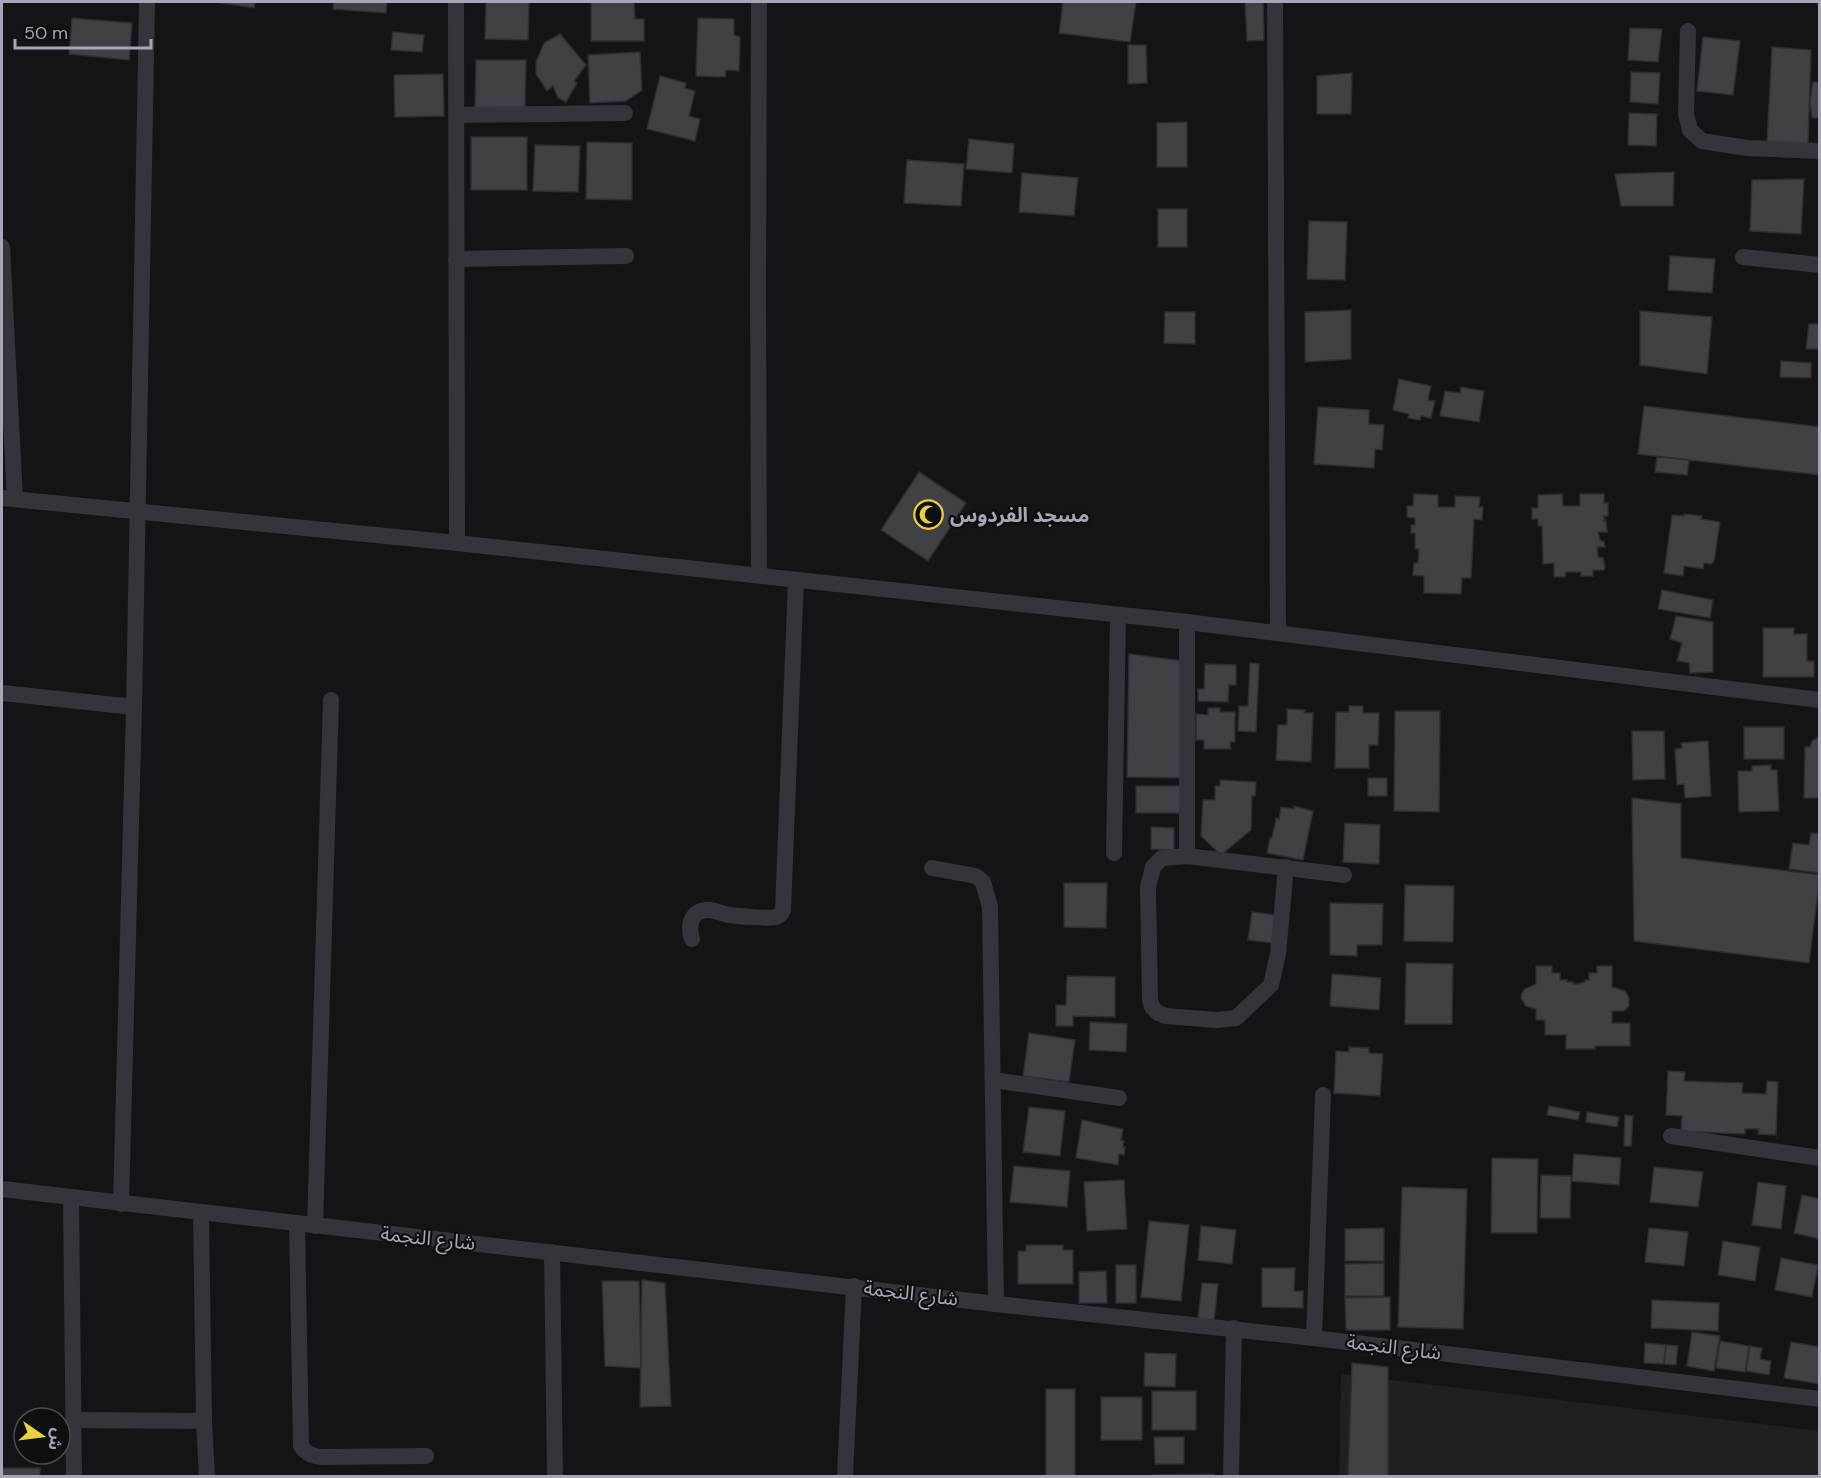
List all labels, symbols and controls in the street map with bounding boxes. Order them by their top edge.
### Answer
scale bar [15,12,152,50]
text: 50 m [24,21,68,45]
mosque icon: مسجد الفردوس [913,499,945,531]
place label: مسجد الفردوس [950,502,1089,528]
street label: شارع النجمة [379,1220,477,1258]
street label: شارع النجمة [862,1274,960,1314]
street label: شارع النجمة [1345,1328,1443,1368]
north arrow [12,1406,72,1466]
text: ش [43,1426,69,1453]

